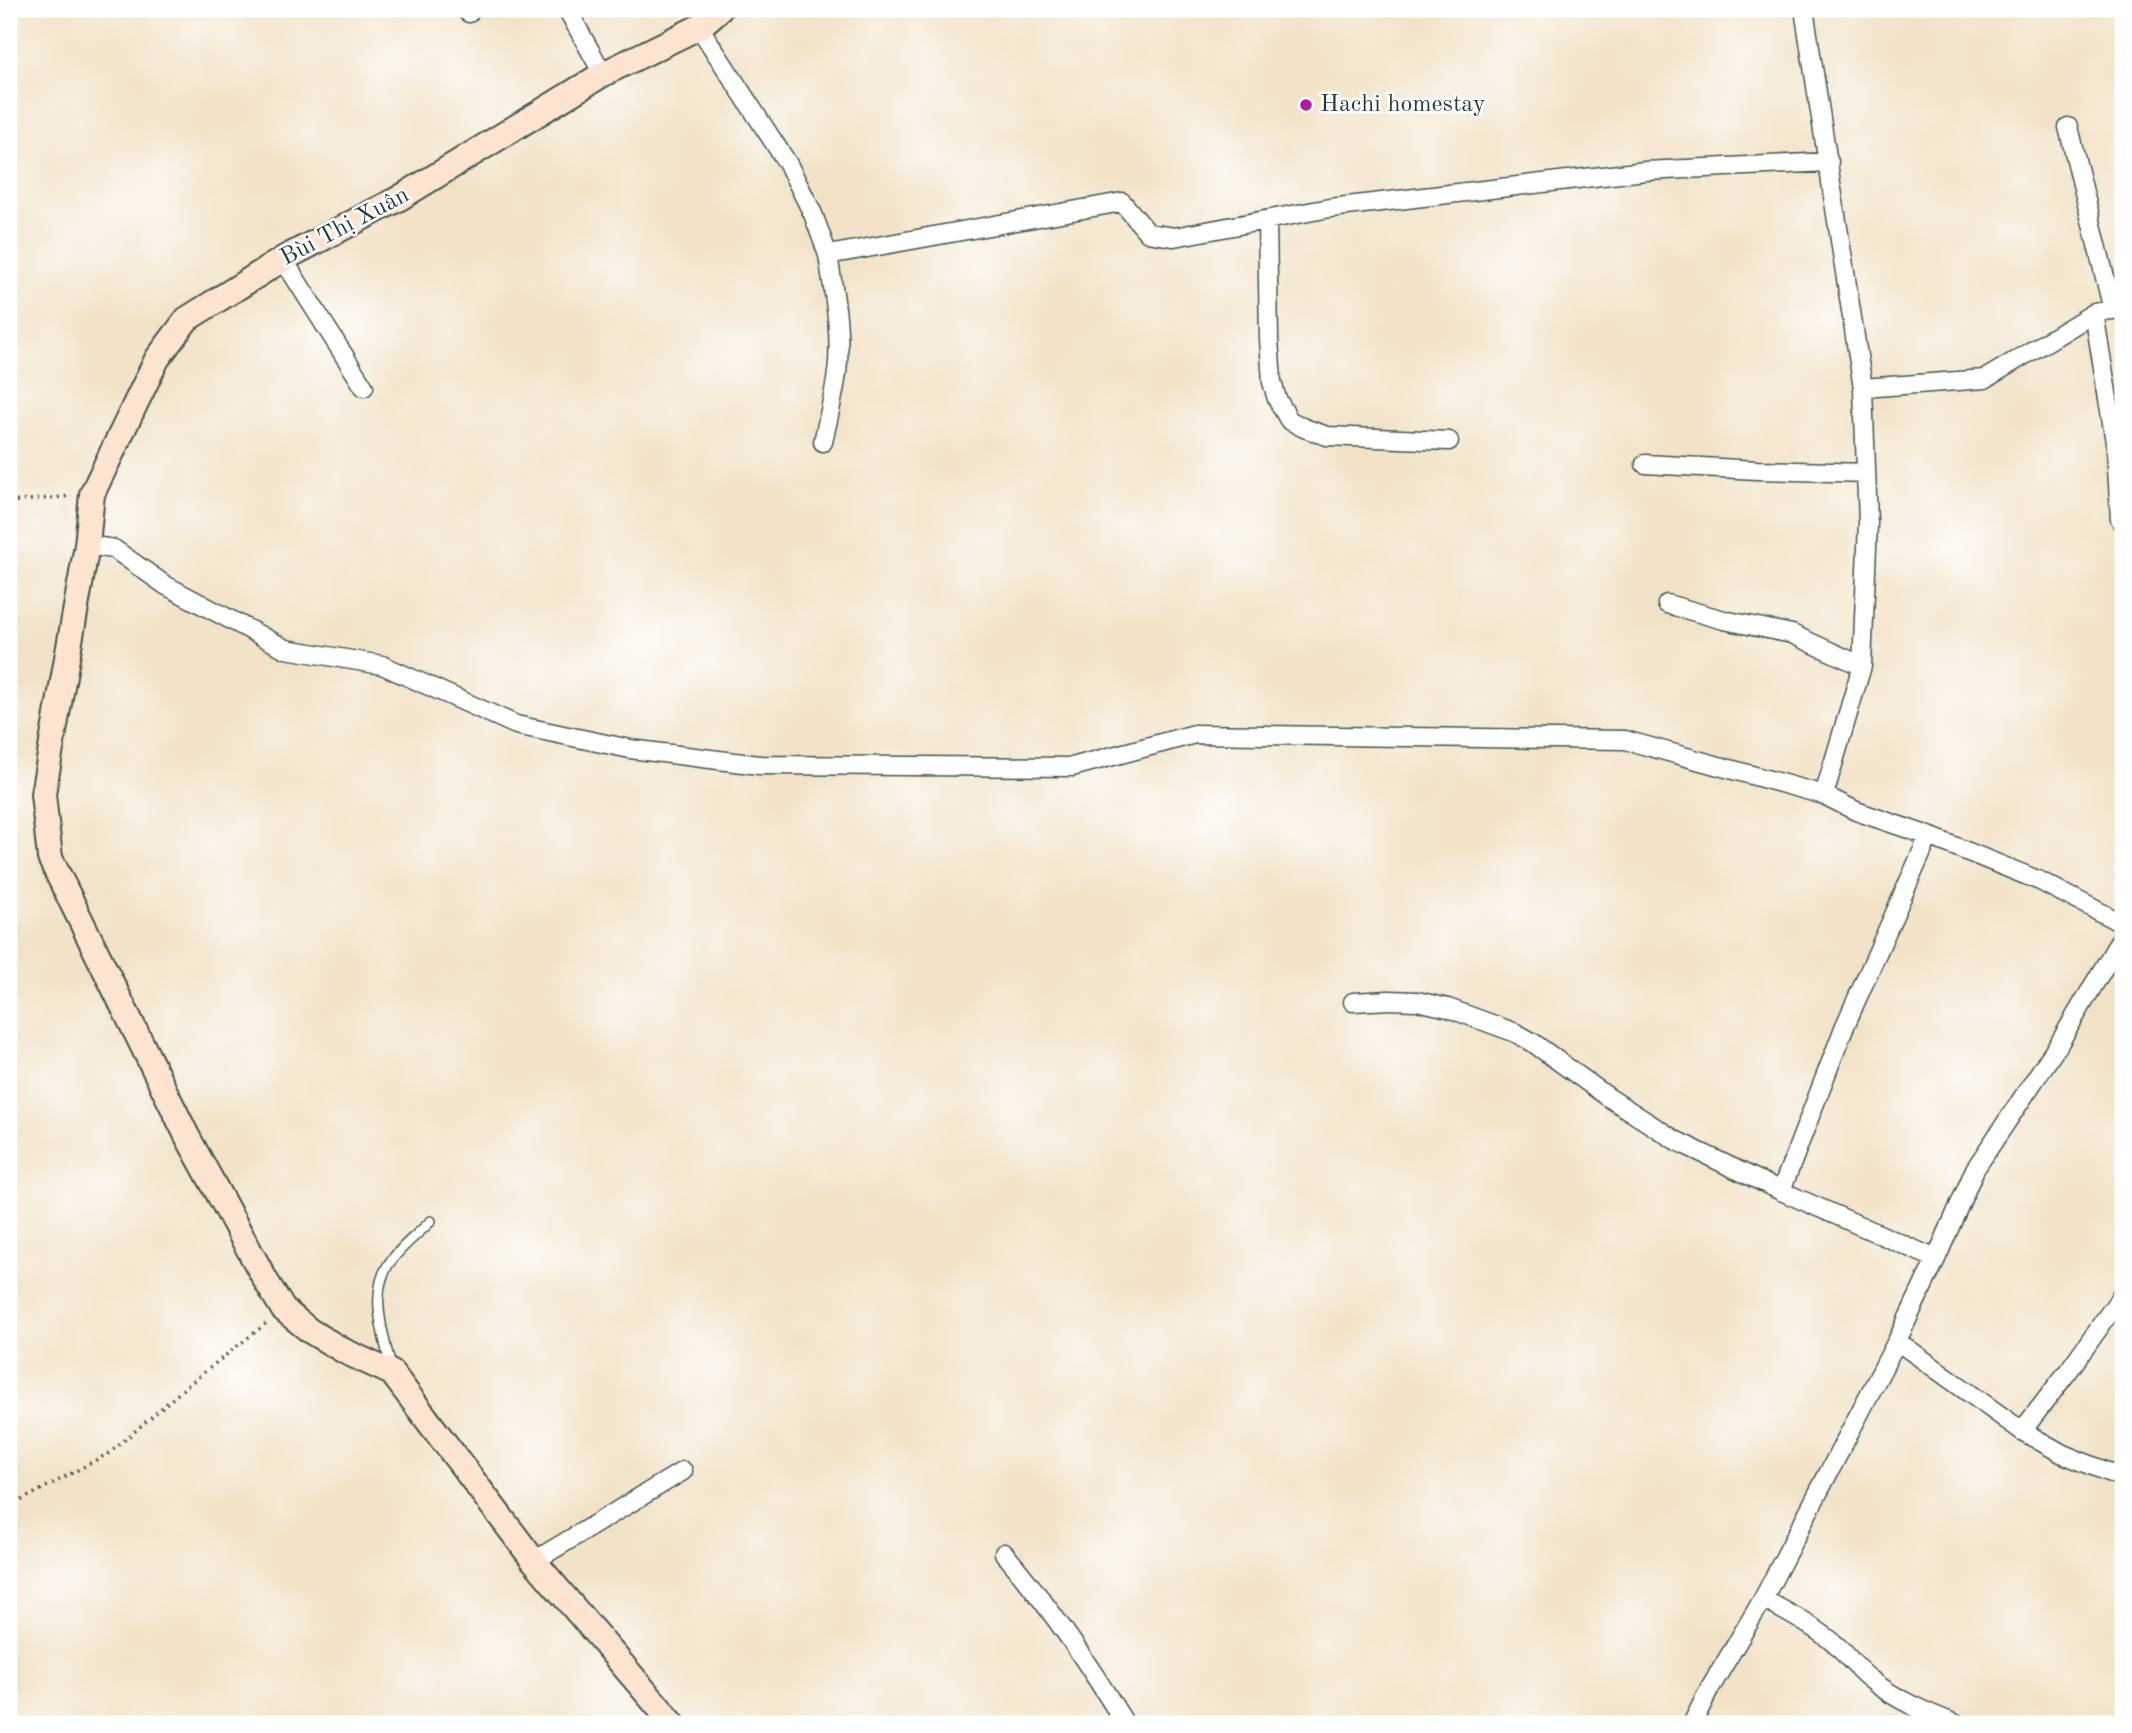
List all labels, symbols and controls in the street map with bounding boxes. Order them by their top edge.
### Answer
place label: Hachi homestay [1320,93,1486,117]
marker: Hachi homestay [1298,97,1314,113]
street label: Bùi Thị Xuân [277,183,413,271]

